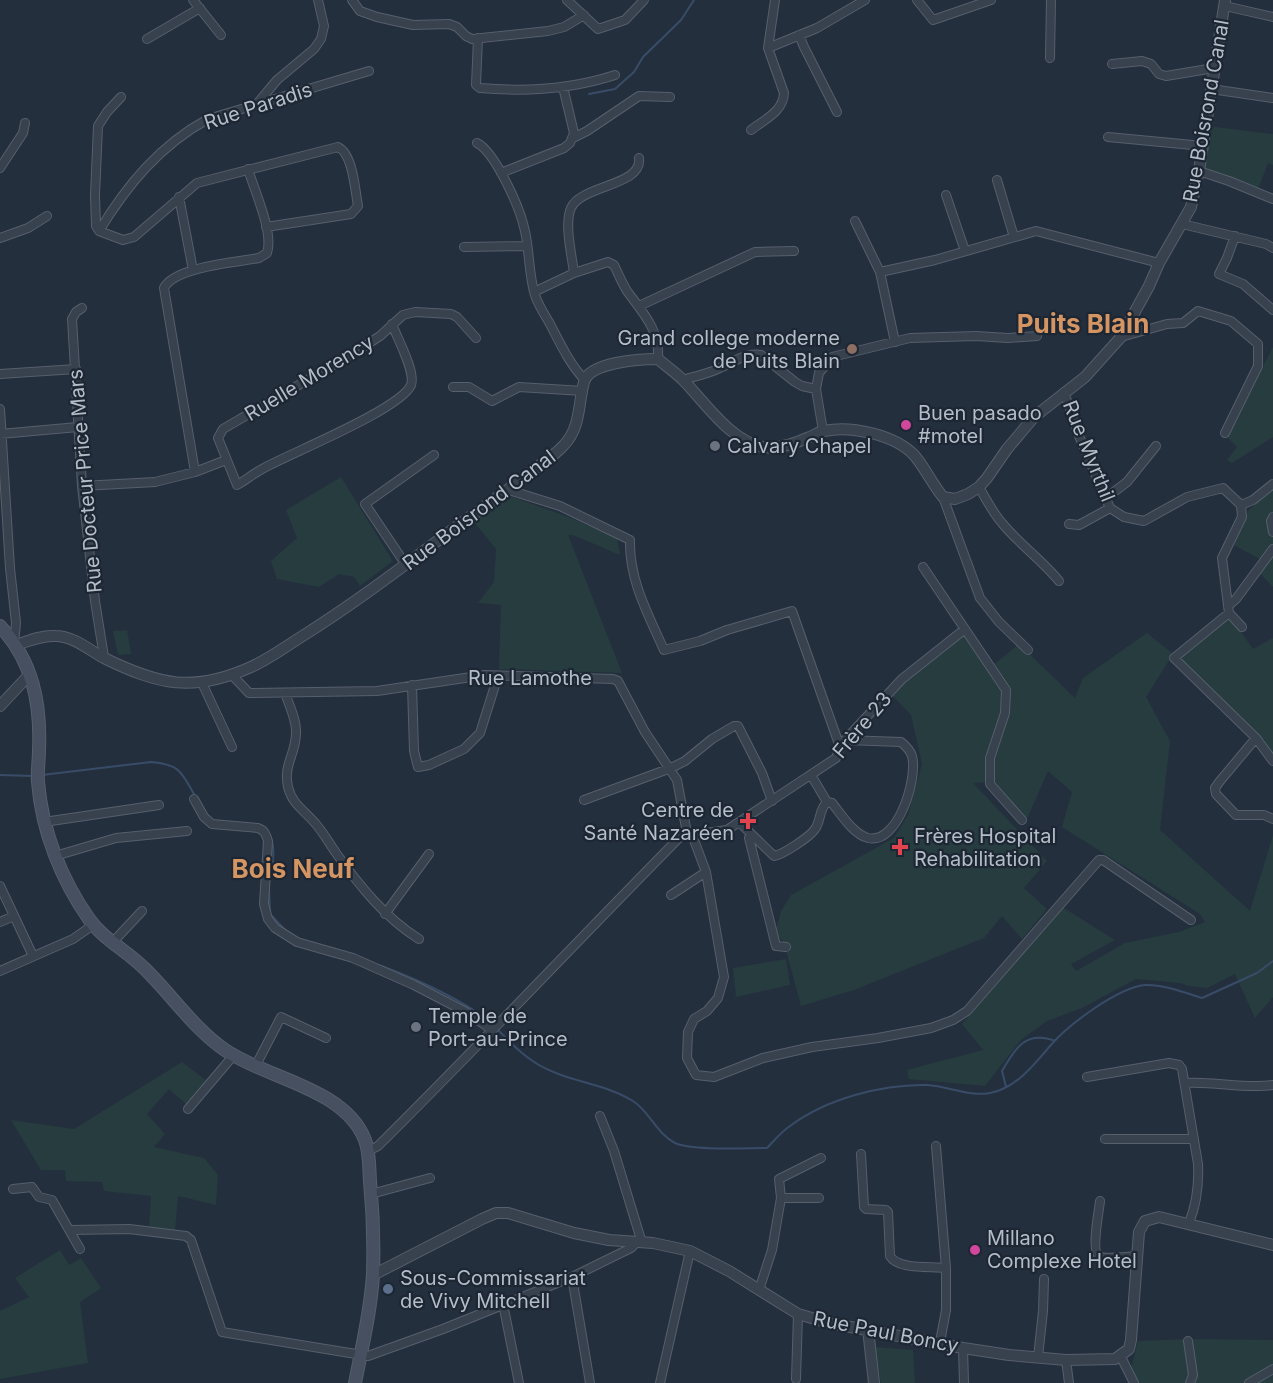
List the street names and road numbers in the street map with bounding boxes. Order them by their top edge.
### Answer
street label: Rue Boisrond Canal [1178,18,1234,204]
street label: Rue Paradis [201,77,315,135]
street label: Ruelle Morency [240,330,378,426]
street label: Rue Docteur Price Mars [63,368,107,594]
street label: Rue Myrthil [1058,397,1120,505]
street label: Rue Boisrond Canal [398,445,560,575]
street label: Rue Lamothe [468,666,592,690]
street label: Frère 23 [827,687,897,763]
street label: Rue Paul Boncy [811,1306,961,1358]

